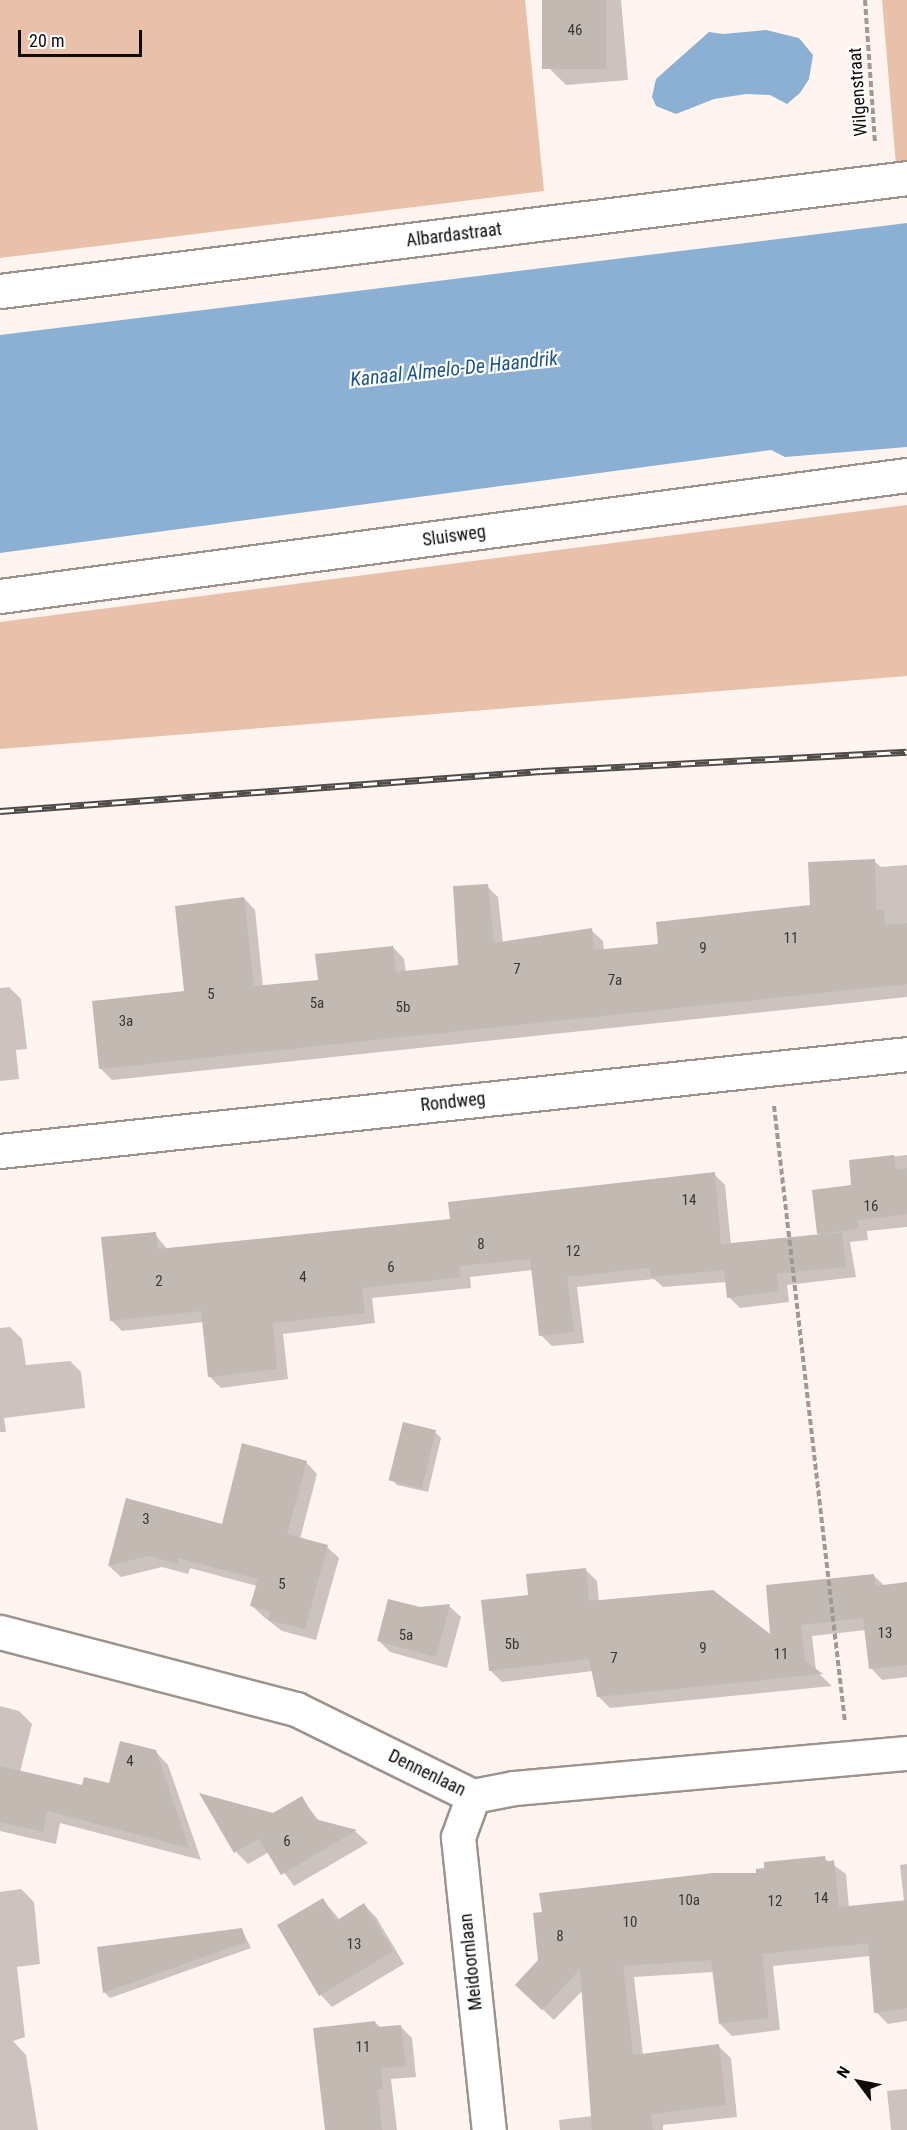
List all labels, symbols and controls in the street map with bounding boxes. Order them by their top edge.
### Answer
scale bar [21,18,146,56]
house number: 46 [568,22,582,40]
text: 20 m [29,30,64,51]
street label: Wilgenstraat [844,47,872,137]
street label: Albardastraat [405,218,503,252]
water label: Kanaal Almelo-De Haandrik [349,346,559,392]
street label: Sluisweg [421,521,487,551]
house number: 11 [784,930,798,948]
house number: 9 [699,940,707,958]
house number: 7 [513,961,521,979]
house number: 7a [608,972,622,990]
house number: 5 [207,986,215,1004]
house number: 5a [310,995,324,1013]
house number: 5b [396,999,410,1017]
house number: 3a [119,1013,133,1031]
street label: Rondweg [419,1088,487,1116]
house number: 14 [682,1192,696,1210]
house number: 16 [864,1198,878,1216]
house number: 8 [477,1236,485,1254]
house number: 12 [566,1243,580,1261]
house number: 6 [387,1259,395,1277]
house number: 4 [299,1269,307,1287]
house number: 2 [155,1273,163,1291]
house number: 3 [142,1511,150,1529]
house number: 5 [278,1576,286,1594]
house number: 13 [878,1625,892,1643]
house number: 5a [399,1627,413,1645]
house number: 5b [505,1636,519,1654]
house number: 9 [699,1640,707,1658]
house number: 11 [774,1646,788,1664]
house number: 7 [610,1650,618,1668]
street label: Dennenlaan [385,1745,469,1801]
house number: 4 [126,1753,134,1771]
house number: 6 [283,1833,291,1851]
house number: 14 [814,1890,828,1908]
house number: 10a [678,1892,700,1910]
house number: 12 [768,1893,782,1911]
street label: Meidoornlaan [455,1912,487,2012]
house number: 10 [623,1914,637,1932]
house number: 8 [556,1928,564,1946]
house number: 13 [347,1936,361,1954]
house number: 11 [356,2039,370,2057]
north arrow [829,2052,889,2112]
text: N [833,2063,854,2081]

